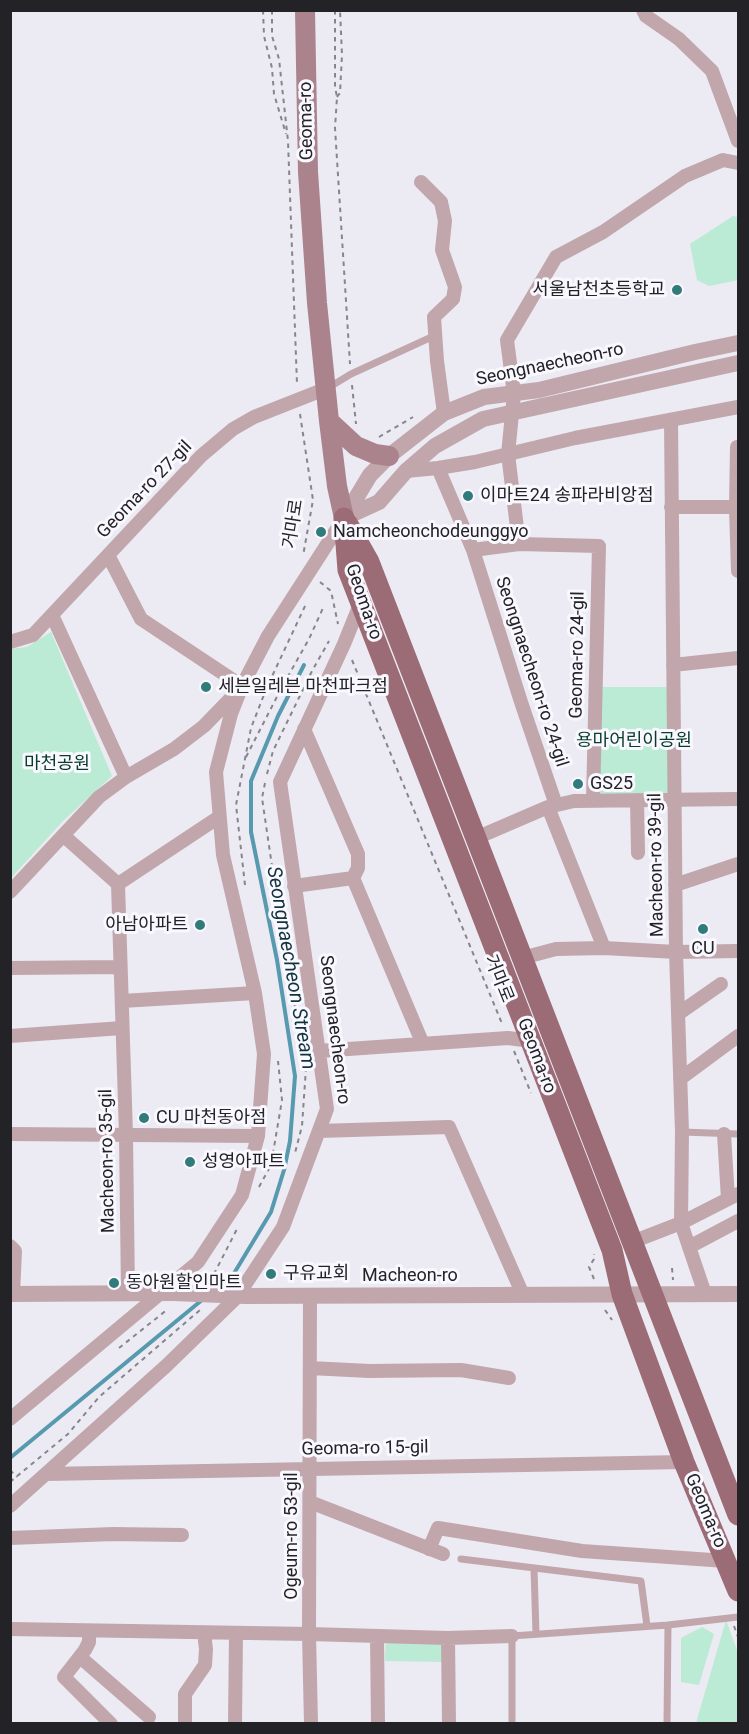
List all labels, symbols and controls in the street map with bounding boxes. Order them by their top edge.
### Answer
street label: Geoma-ro [296,81,318,161]
place label: 서울남천초등학교 [533,279,665,301]
marker: 서울남천초등학교 [670,283,684,297]
street label: Seongnaecheon-ro [474,339,626,391]
street label: Geoma-ro 27-gil [93,437,197,543]
place label: 이마트24 송파라비앙점 [480,485,654,507]
marker: 이마트24 송파라비앙점 [461,489,475,503]
street label: 거마로 [279,498,309,550]
place label: Namcheonchodeunggyo [333,521,529,543]
marker: Namcheonchodeunggyo [314,525,328,539]
street label: Geoma-ro [340,561,386,643]
street label: Seongnaecheon-ro 24-gil [490,574,572,770]
street label: Geoma-ro 24-gil [566,591,590,719]
place label: 세븐일레븐 마천파크점 [218,676,388,698]
marker: 세븐일레븐 마천파크점 [199,680,213,694]
park label: 용마어린이공원 [576,730,692,752]
park label: 마천공원 [24,753,90,775]
place label: GS25 [590,773,633,795]
marker: GS25 [571,777,585,791]
street label: Macheon-ro 39-gil [645,793,669,937]
water label: Seongnaecheon Stream [260,865,320,1071]
place label: 아남아파트 [105,914,188,936]
marker: 아남아파트 [193,918,207,932]
marker: CU [696,922,710,936]
place label: CU [691,938,715,960]
street label: 거마로 [479,952,517,1006]
street label: Seongnaecheon-ro [314,954,354,1106]
street label: Geoma-ro [512,1015,560,1097]
street label: Macheon-ro 35-gil [96,1089,120,1233]
place label: CU 마천동아점 [156,1107,267,1129]
marker: CU 마천동아점 [137,1111,151,1125]
place label: 성영아파트 [202,1151,285,1173]
marker: 성영아파트 [183,1155,197,1169]
place label: 구유교회 [283,1263,349,1285]
street label: Macheon-ro [362,1265,458,1287]
marker: 구유교회 [264,1267,278,1281]
place label: 동아원할인마트 [126,1272,242,1294]
marker: 동아원할인마트 [107,1276,121,1290]
street label: Geoma-ro 15-gil [301,1437,429,1461]
street label: Geoma-ro [680,1471,730,1551]
street label: Ogeum-ro 53-gil [281,1472,303,1600]

